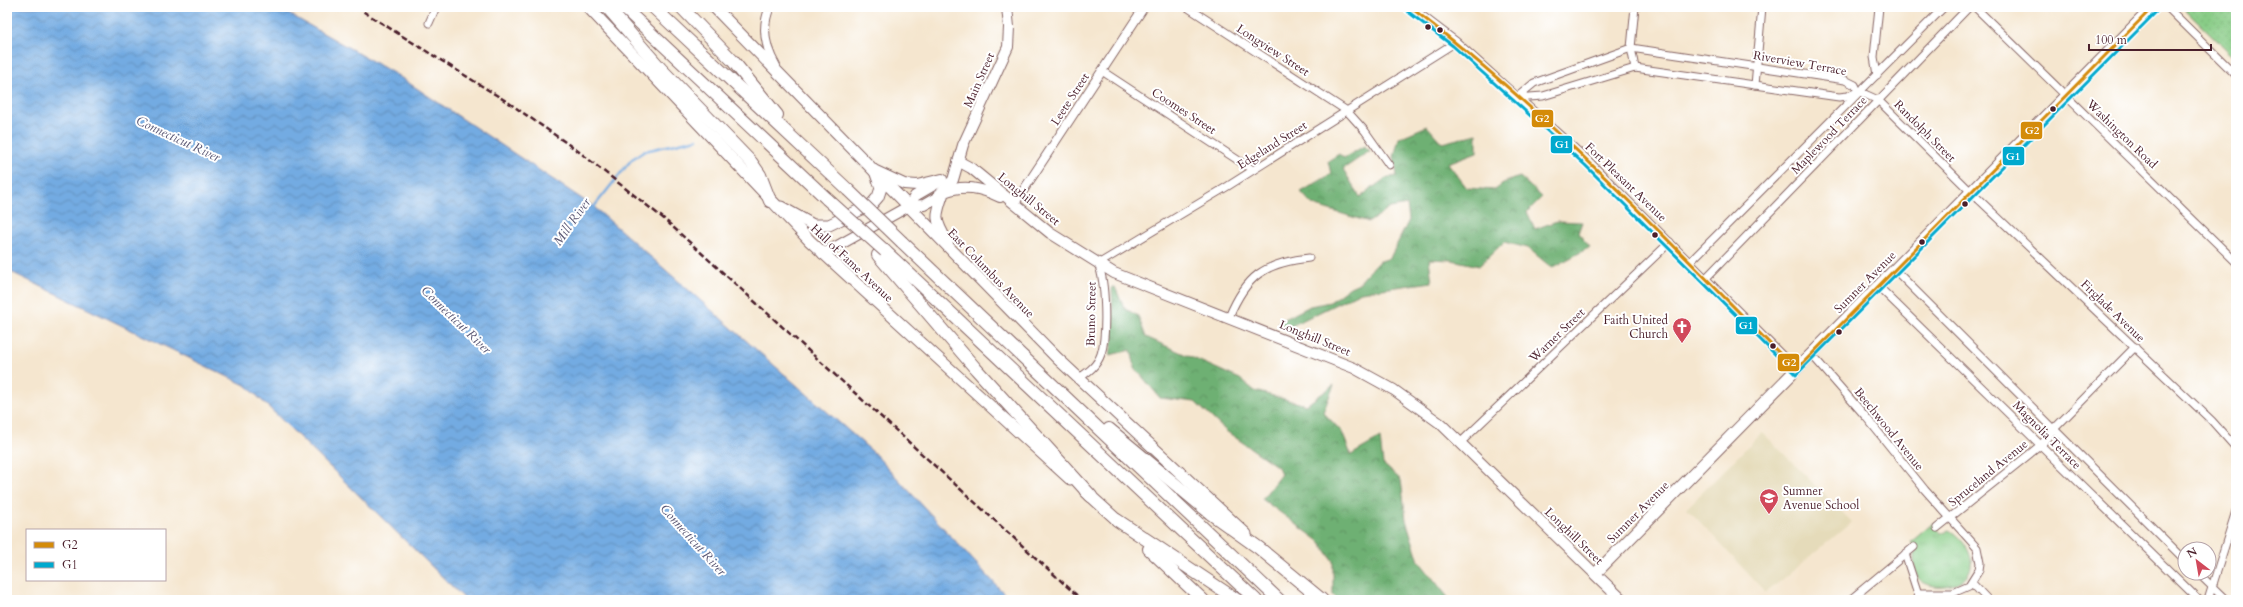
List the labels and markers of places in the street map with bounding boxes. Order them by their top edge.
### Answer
unlabelled marker [1423,22,1433,32]
unlabelled marker [1435,25,1445,35]
unlabelled marker [2048,104,2058,114]
unlabelled marker [1960,199,1970,209]
unlabelled marker [1650,230,1660,240]
unlabelled marker [1917,237,1927,247]
place label: Faith United Church [1603,312,1669,342]
church icon: Faith United Church [1671,316,1693,344]
unlabelled marker [1834,327,1844,337]
unlabelled marker [1768,341,1778,351]
place label: Sumner Avenue School [1783,483,1859,513]
school or university icon: Sumner Avenue School [1758,487,1780,515]

